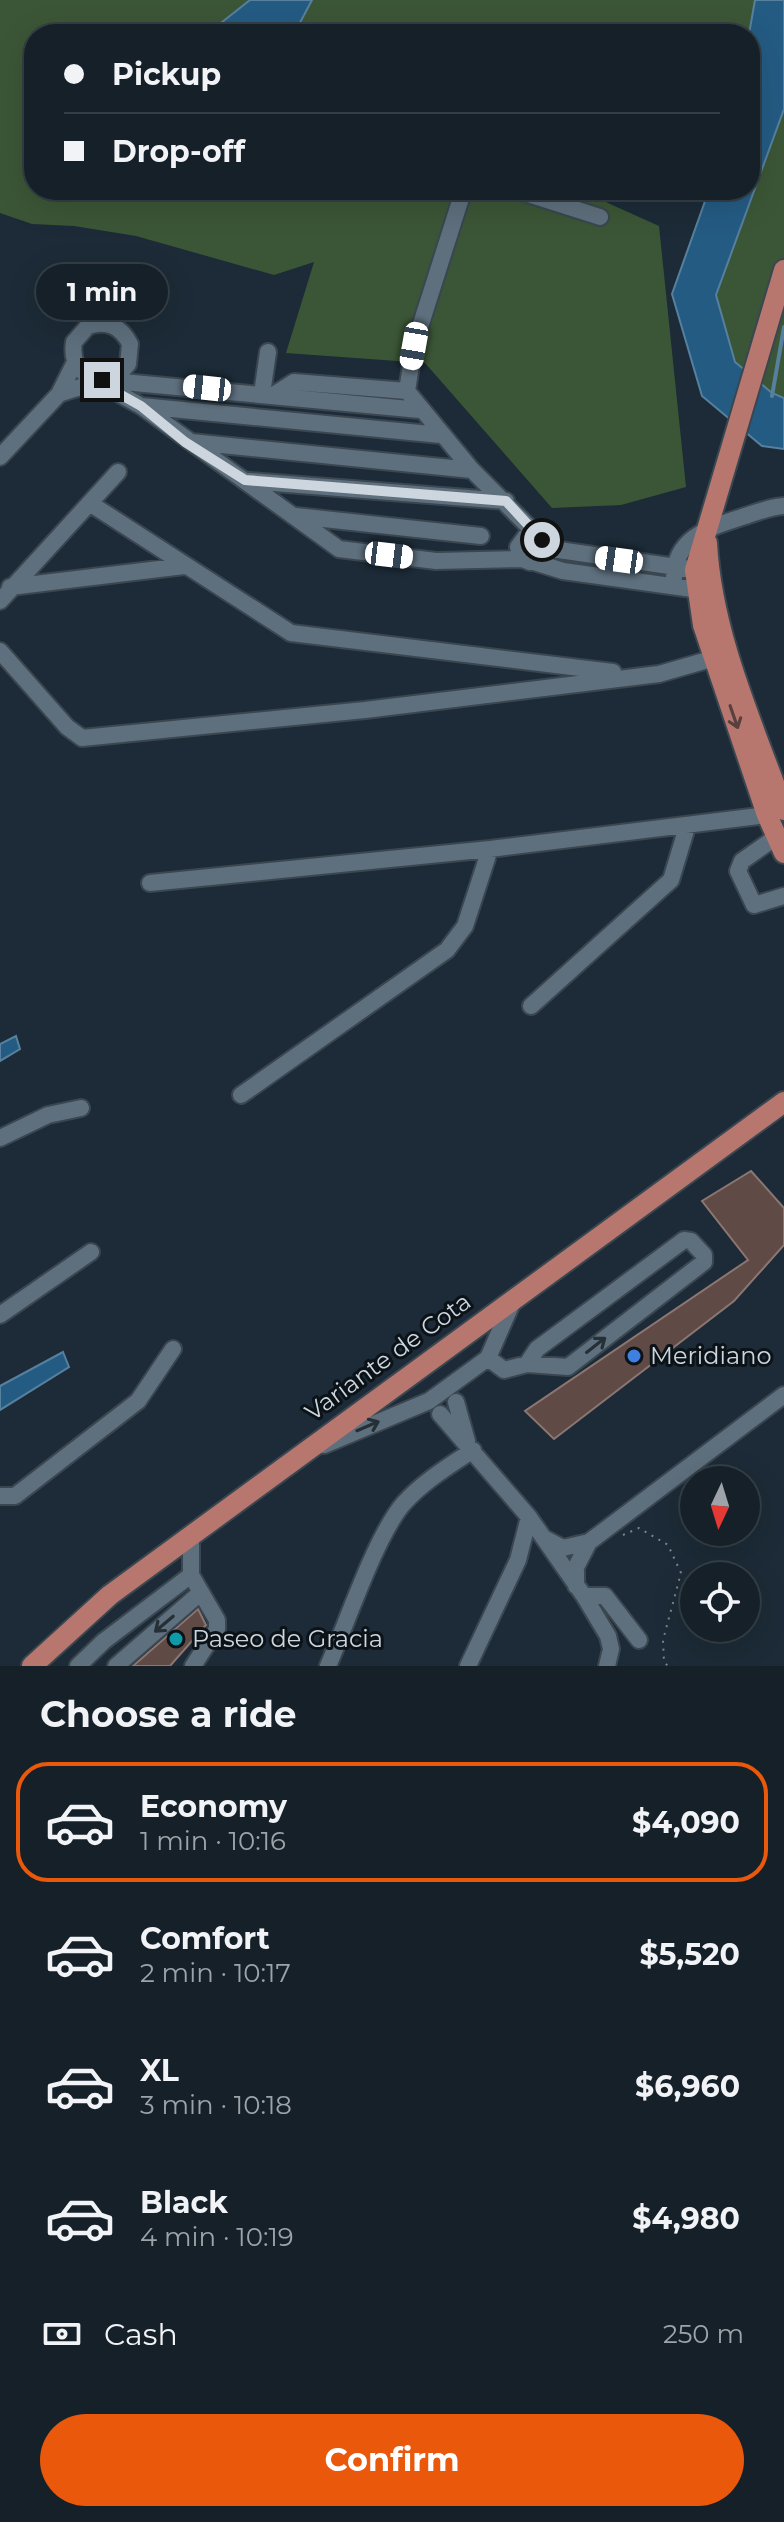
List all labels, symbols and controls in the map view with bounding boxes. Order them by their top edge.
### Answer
text: Pickup [112,56,221,93]
text: Drop-off [112,133,245,170]
callout: 1 min [36,264,168,320]
text: 1 min [67,276,137,308]
car [398,320,430,372]
route end [84,362,120,398]
car [182,374,232,402]
route start [524,522,560,558]
car [364,540,414,570]
car [594,545,644,575]
one-way arrow [727,704,742,729]
street label: Variante de Cota [299,1287,476,1427]
one-way arrow [585,1337,606,1354]
place label: Meridiano [650,1341,771,1370]
marker: Meridiano [625,1347,643,1365]
one-way arrow [356,1418,380,1432]
north arrow [680,1466,760,1546]
map controls [680,1466,760,1642]
button: locate [680,1562,760,1642]
one-way arrow [155,1615,175,1633]
place label: Paseo de Gracia [192,1624,383,1653]
marker: Paseo de Gracia [167,1630,185,1648]
text: Choose a ride [40,1692,297,1736]
icon: car [44,1786,116,1858]
text: Economy [140,1788,287,1825]
text: $4,090 [632,1804,740,1841]
text: 1 min · 10:16 [140,1825,286,1857]
icon: car [44,1918,116,1990]
text: Comfort [140,1920,270,1957]
text: $5,520 [639,1936,740,1973]
text: 2 min · 10:17 [140,1957,291,1989]
icon: car [44,2050,116,2122]
text: XL [140,2052,179,2089]
text: $6,960 [635,2068,740,2105]
text: 3 min · 10:18 [140,2089,292,2121]
icon: car [44,2182,116,2254]
text: Black [140,2184,228,2221]
text: $4,980 [632,2200,740,2237]
text: 4 min · 10:19 [140,2221,294,2253]
icon: cash [40,2312,84,2356]
text: Cash [104,2316,178,2353]
text: 250 m [663,2318,744,2350]
button: Confirm [40,2414,744,2506]

